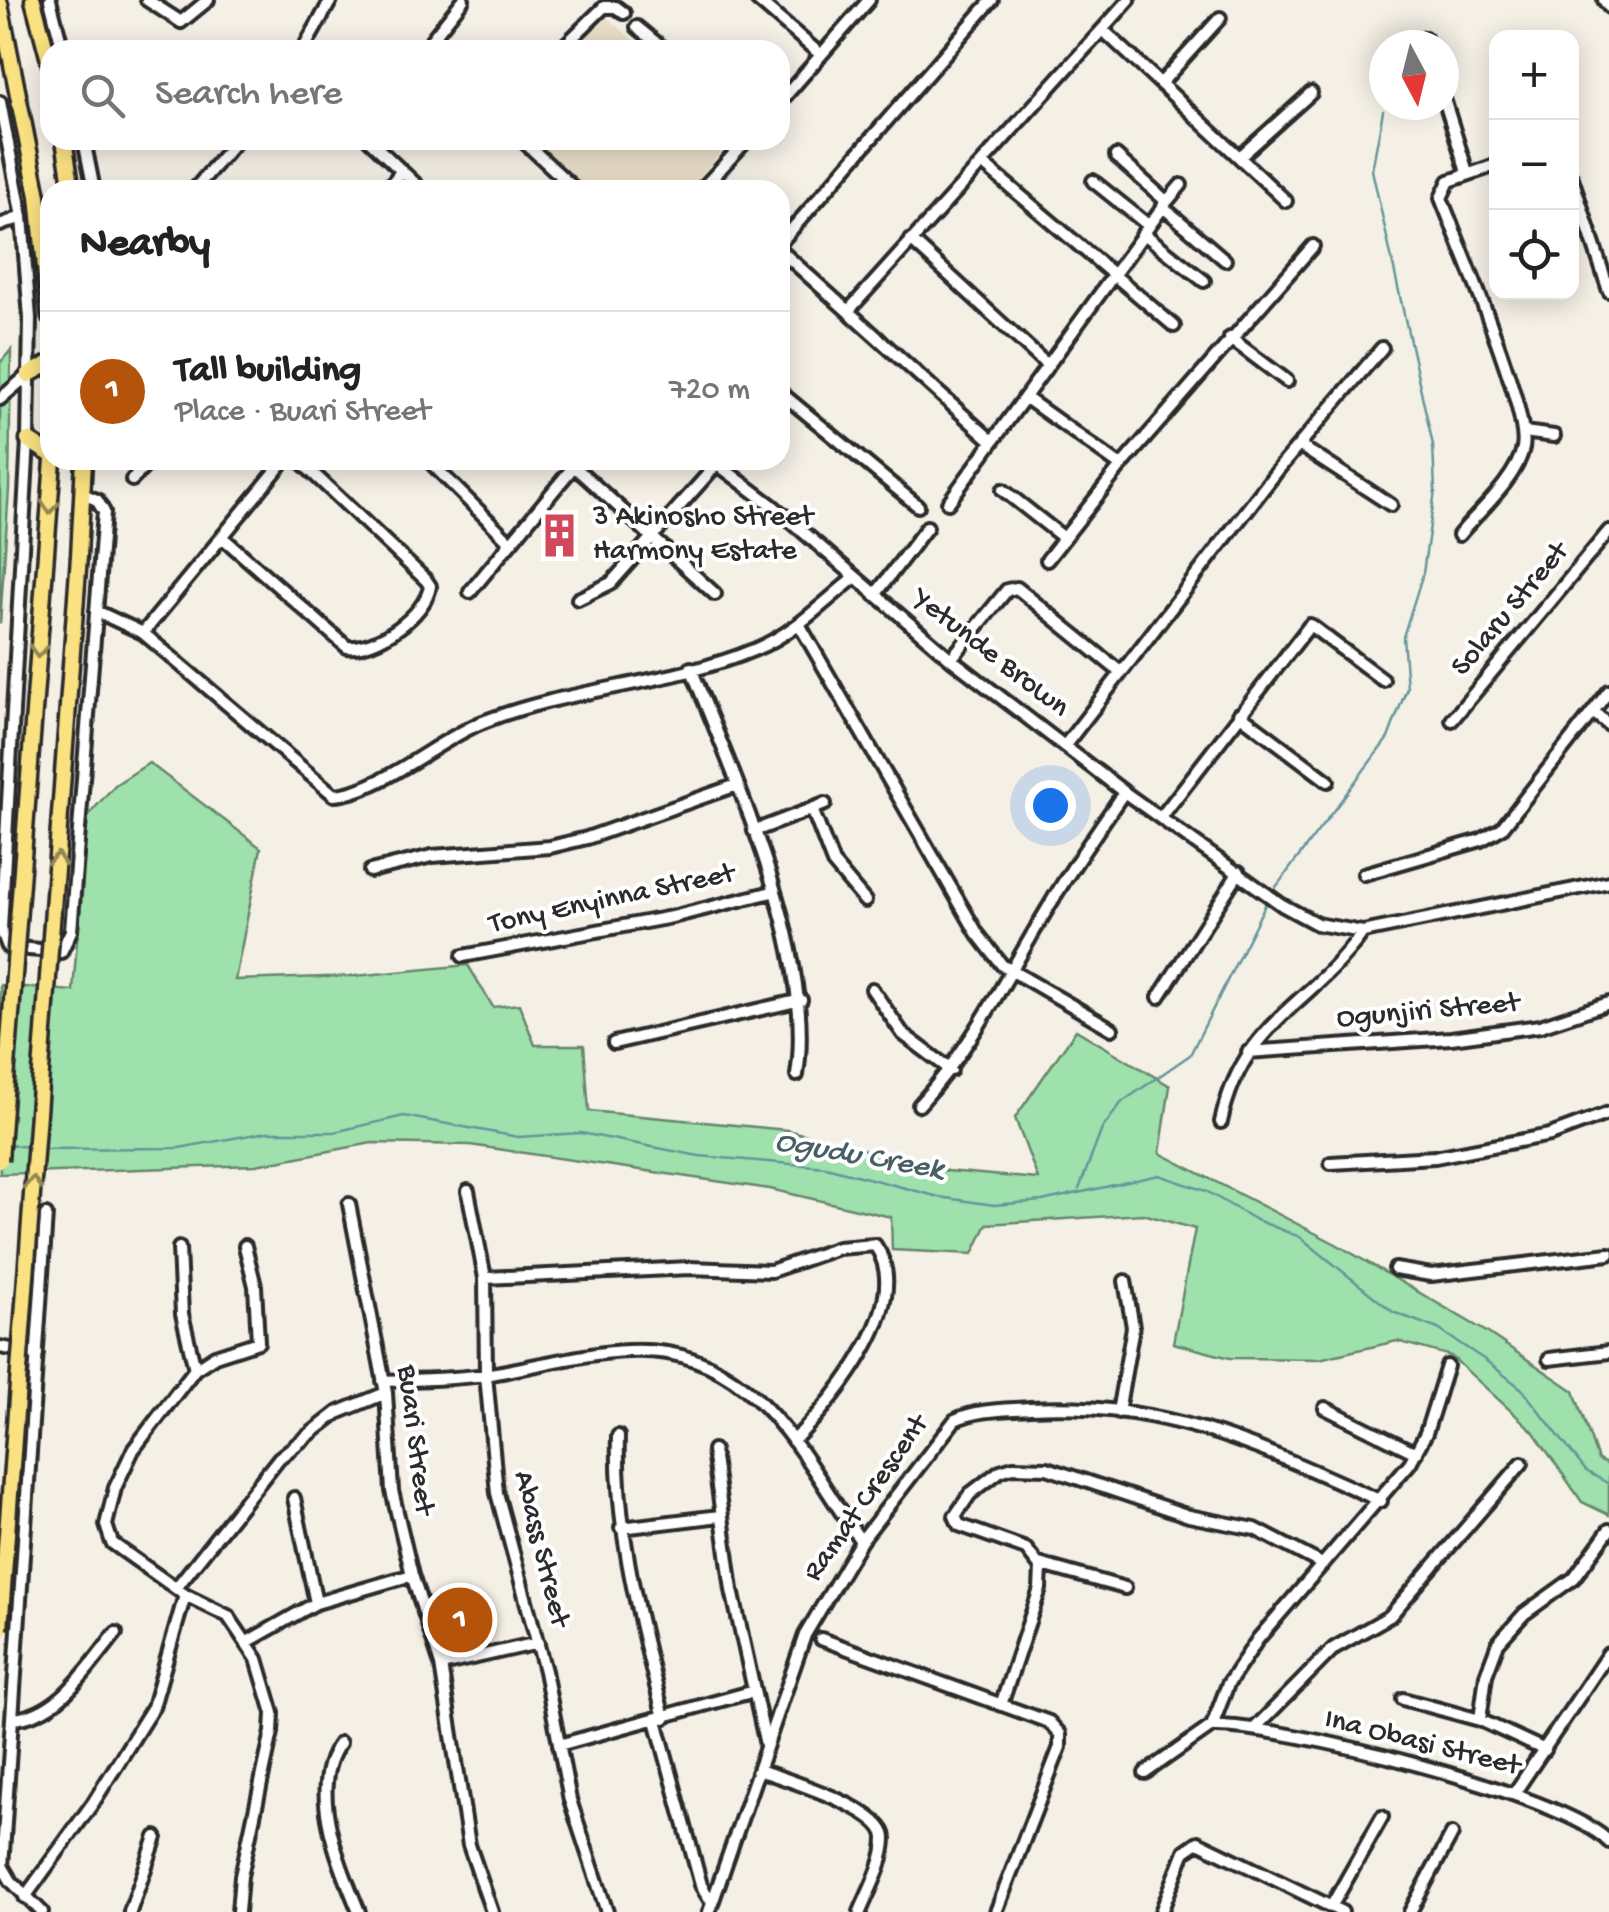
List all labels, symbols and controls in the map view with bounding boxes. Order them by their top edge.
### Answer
north arrow [1369,30,1459,120]
map controls [1489,30,1579,300]
button: + [1489,30,1579,120]
search box [40,40,790,150]
icon: search [75,68,130,123]
text: Search here [155,73,342,117]
button: − [1489,120,1579,210]
button: locate [1489,210,1579,300]
text: Nearby [80,221,210,270]
text: Tall building [175,350,361,394]
text: 1 [106,372,119,410]
text: 720 m [669,372,750,410]
text: Place · Buari Street [175,394,430,432]
one-way arrow [39,499,61,515]
place label: 3 Akinosho Street Harmony Estate [592,501,816,570]
building icon: 3 Akinosho Street Harmony Estate [536,511,584,559]
street label: Solaru Street [1445,534,1579,684]
street label: Yetunde Brown [902,580,1075,726]
one-way arrow [28,643,50,659]
your location [1025,780,1076,831]
one-way arrow [46,850,67,866]
street label: Tony Enyinna Street [484,856,740,943]
street label: Ogunjiri Street [1335,986,1523,1037]
water label: Ogudu Creek [772,1124,949,1191]
one-way arrow [22,1175,43,1191]
street label: Buari Street [387,1362,441,1519]
street label: Ramat Crescent [797,1407,939,1589]
street label: Abass Street [504,1467,577,1633]
pin: 1 [428,1582,492,1658]
street label: Ina Obasi Street [1321,1703,1526,1786]

